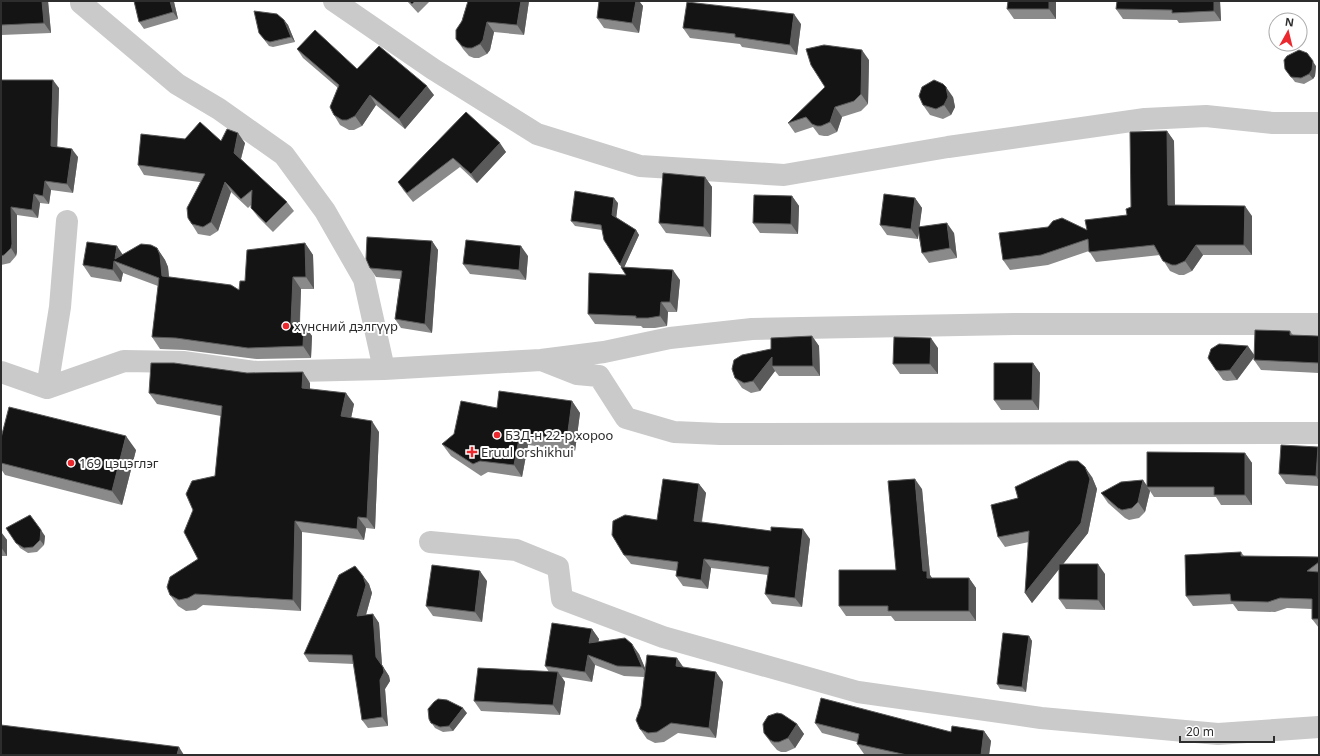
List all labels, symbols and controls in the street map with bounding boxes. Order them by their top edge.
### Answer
north arrow [1268,12,1308,52]
text: N [1284,14,1295,30]
place label: хүнсний дэлгүүр [294,317,398,335]
marker: хүнсний дэлгүүр [281,321,291,331]
place label: БЗД-н 22-р хороо [505,426,614,444]
marker: БЗД-н 22-р хороо [492,430,502,440]
place label: Eruul orshikhui [481,443,574,461]
marker: Eruul orshikhui [466,446,478,458]
place label: 169 цэцэглэг [79,454,159,472]
marker: 169 цэцэглэг [66,458,76,468]
scale bar [1180,718,1274,744]
text: 20 m [1186,723,1214,740]

